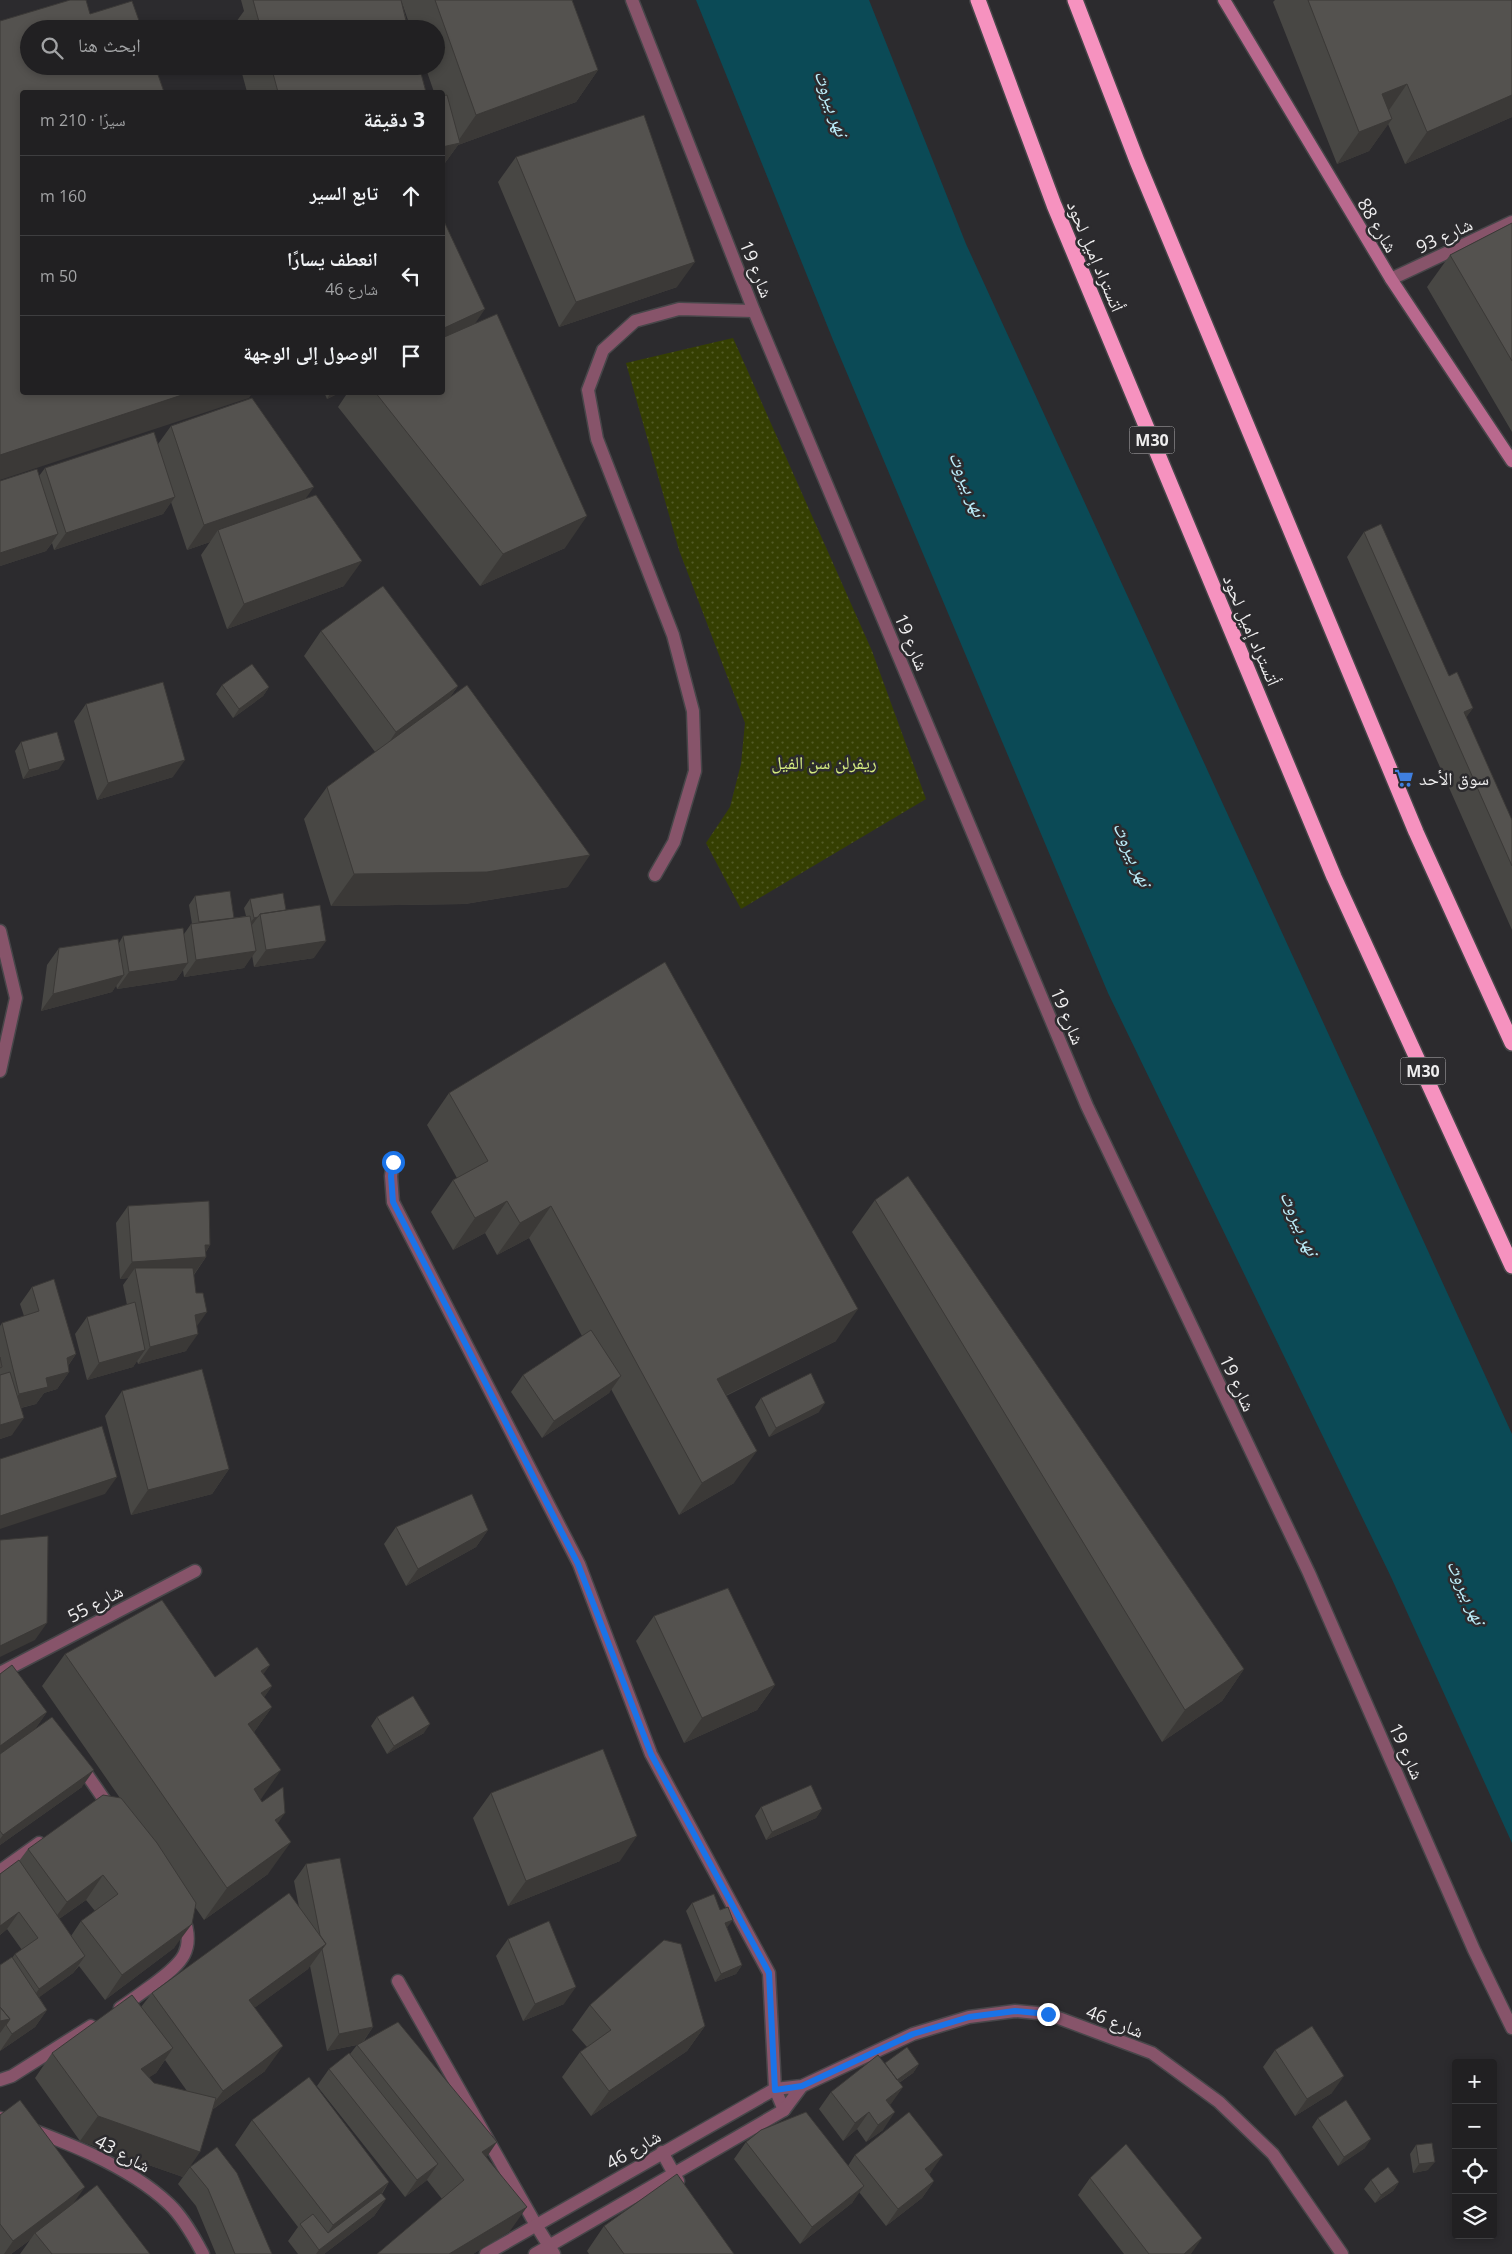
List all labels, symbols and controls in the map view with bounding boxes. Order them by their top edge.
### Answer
search box [20,20,445,75]
text: ابحث هنا [78,32,141,58]
icon: search [38,34,66,62]
water label: نهر بيروت [809,66,856,142]
text: 3 دقيقة [363,105,425,133]
text: سيرًا · 210 m [40,109,126,131]
text: تابع السير [310,180,378,206]
icon: ahead [397,182,425,210]
text: 160 m [40,185,86,207]
street label: شارع 88 [1352,193,1404,257]
street label: أتستراد إميل لحود [1061,197,1130,316]
street label: شارع 93 [1412,212,1476,258]
street label: شارع 19 [735,237,779,301]
text: انعطف يسارًا [287,246,378,272]
icon: left [397,262,425,290]
text: 50 m [40,265,77,287]
text: شارع 46 [325,278,378,300]
text: الوصول إلى الوجهة [243,340,378,366]
icon: arrive [397,342,425,370]
road number: M30 [1130,426,1174,454]
water label: نهر بيروت [943,447,994,523]
street label: أتستراد إميل لحود [1217,571,1286,690]
street label: شارع 19 [889,610,935,674]
park label: ريفرلن سن الفيل [771,750,877,774]
place label: سوق الأحد [1419,766,1489,790]
supermarket icon: سوق الأحد [1393,767,1415,789]
water label: نهر بيروت [1107,817,1160,893]
street label: شارع 19 [1045,984,1091,1048]
road number: M30 [1400,1058,1446,1084]
route start [382,1151,405,1174]
water label: نهر بيروت [1274,1186,1327,1262]
street label: شارع 19 [1215,1351,1261,1415]
water label: نهر بيروت [1441,1555,1494,1631]
street label: شارع 55 [63,1578,127,1628]
street label: شارع 19 [1384,1719,1430,1783]
street label: شارع 46 [1083,1999,1147,2043]
route end [1037,2003,1060,2026]
map controls [1452,2059,1497,2239]
button: + [1452,2059,1497,2104]
button: − [1452,2104,1497,2149]
street label: شارع 46 [601,2124,665,2174]
street label: شارع 43 [91,2128,155,2178]
button: locate [1452,2149,1497,2194]
button: layers [1452,2194,1497,2239]

